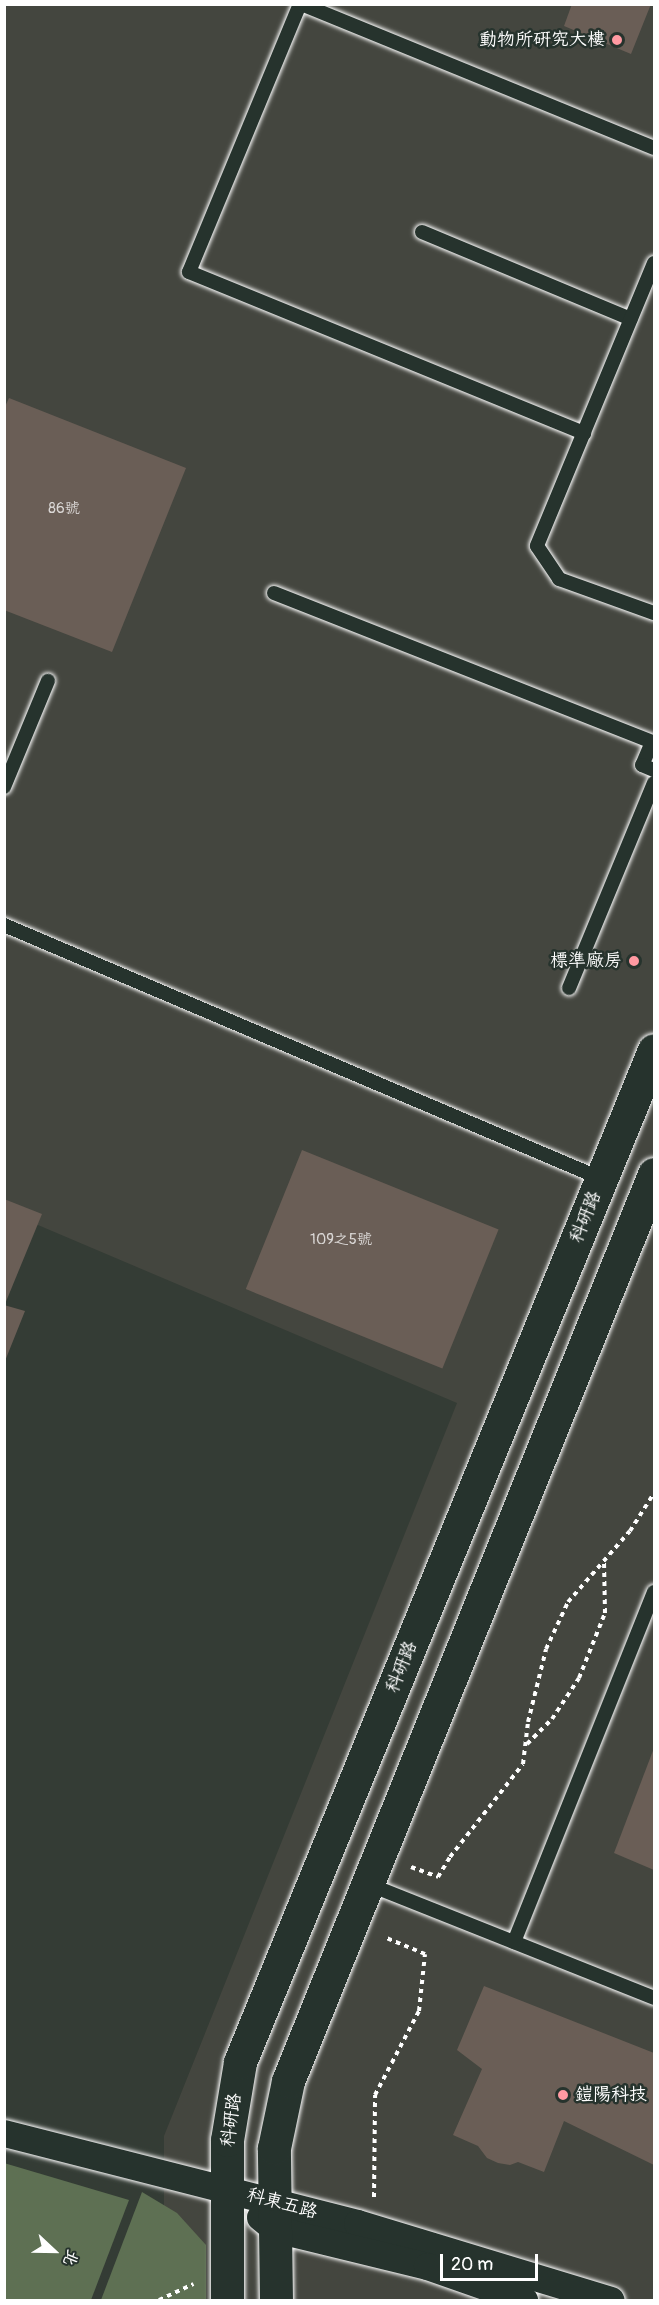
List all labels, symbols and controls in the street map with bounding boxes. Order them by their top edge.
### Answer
place label: 動物所研究大樓 [479,29,605,51]
marker: 動物所研究大樓 [610,33,624,47]
house number: 86號 [48,500,80,518]
place label: 標準廠房 [550,950,622,972]
marker: 標準廠房 [627,954,641,968]
street label: 科研路 [566,1188,606,1246]
house number: 109之5號 [310,1231,372,1249]
street label: 科研路 [382,1638,422,1696]
place label: 鎧陽科技 [575,2084,647,2106]
marker: 鎧陽科技 [556,2088,570,2102]
street label: 科研路 [218,2092,246,2148]
street label: 科東五路 [244,2184,320,2224]
north arrow [24,2221,84,2281]
scale bar [443,2242,540,2280]
text: 北 [58,2247,83,2269]
text: 20 m [451,2253,493,2276]

